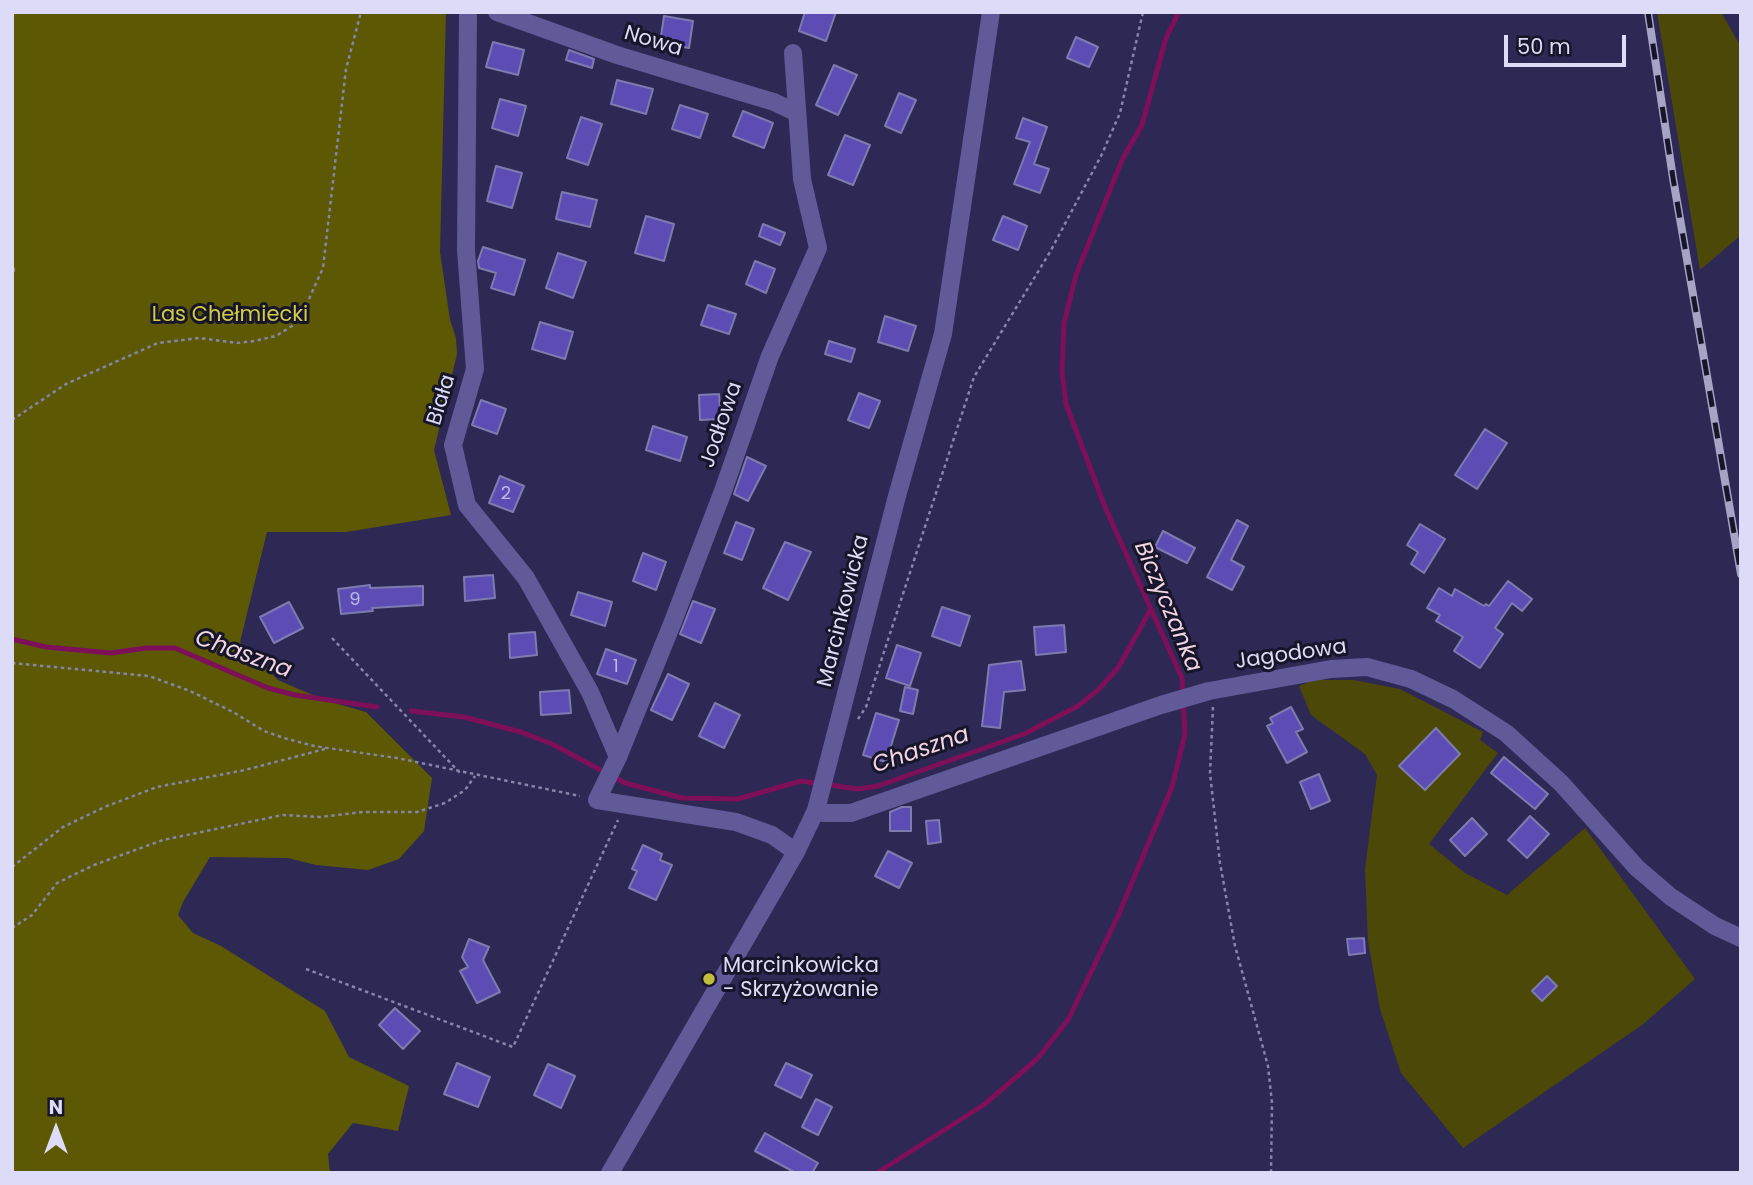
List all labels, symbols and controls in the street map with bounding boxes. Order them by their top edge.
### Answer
street label: Nowa [621,21,685,63]
scale bar [1508,21,1630,65]
text: 50 m [1517,32,1571,61]
park label: Las Chełmiecki [152,303,308,329]
street label: Biała [422,372,462,428]
street label: Jodłowa [696,379,748,471]
house number: 2 [501,483,511,505]
street label: Marcinkowicka [813,532,875,690]
water label: Biczyczanka [1127,538,1207,676]
house number: 9 [349,589,361,611]
water label: Chaszna [191,625,295,685]
street label: Jagodowa [1234,635,1348,675]
house number: 1 [613,656,619,678]
water label: Chaszna [869,722,973,780]
place label: Marcinkowicka - Skrzyżowanie [723,954,879,1004]
marker: Marcinkowicka - Skrzyżowanie [701,971,717,987]
north arrow [21,1094,91,1164]
text: N [49,1094,63,1121]

